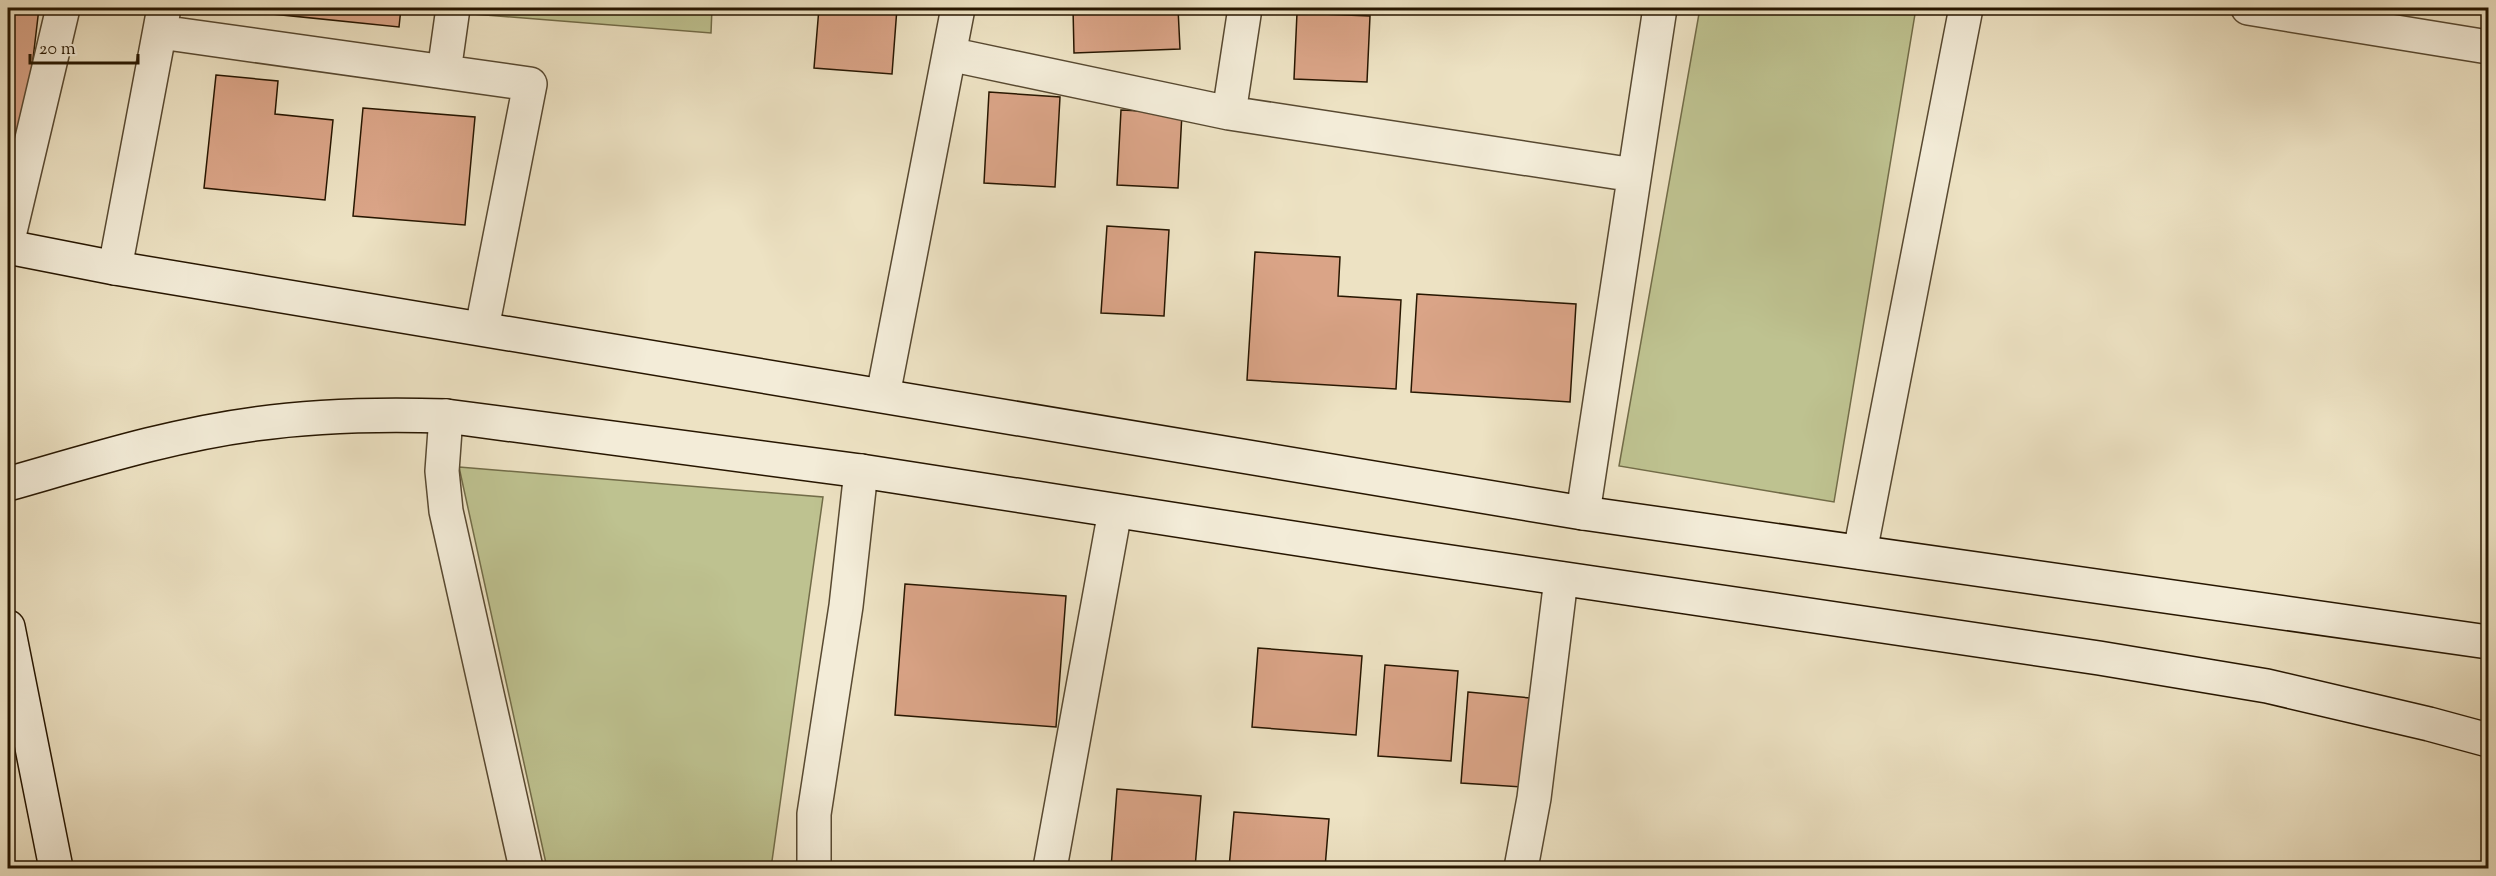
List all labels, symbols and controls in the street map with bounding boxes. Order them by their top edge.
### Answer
scale bar [30,27,138,65]
text: 20 m [39,37,76,63]

